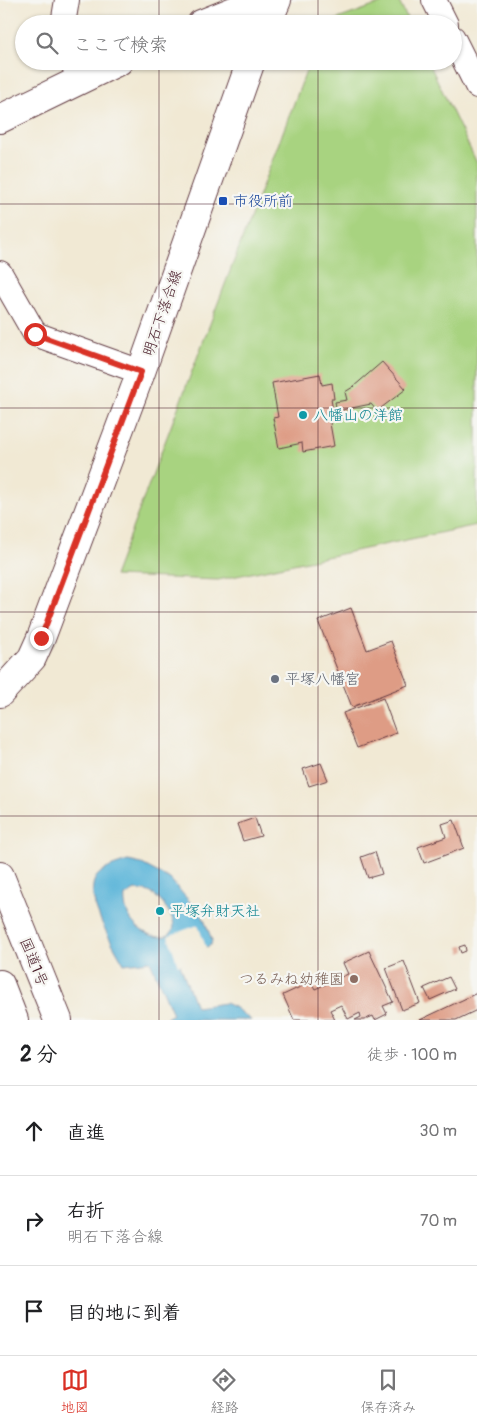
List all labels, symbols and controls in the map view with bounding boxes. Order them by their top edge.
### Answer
search box [15,15,462,70]
icon: search [33,29,61,57]
text: ここで検索 [73,33,168,57]
place label: 市役所前 [233,192,293,211]
marker: 市役所前 [217,195,229,207]
street label: 明石下落合線 [139,268,186,359]
route start [24,323,47,346]
place label: 八幡山の洋館 [313,406,403,425]
marker: 八幡山の洋館 [297,409,309,421]
route end [30,627,53,650]
place label: 平塚八幡宮 [285,670,360,689]
marker: 平塚八幡宮 [269,673,281,685]
place label: 平塚弁財天社 [170,902,260,921]
marker: 平塚弁財天社 [154,905,166,917]
street label: 国道1号 [15,935,52,989]
place label: つるみね幼稚園 [239,970,344,989]
marker: つるみね幼稚園 [348,973,360,985]
text: 2 分 [20,1041,57,1068]
text: 徒歩 · 100 m [367,1045,457,1065]
icon: ahead [20,1117,48,1145]
text: 直進 [67,1121,105,1145]
text: 30 m [419,1121,457,1141]
text: 右折 [67,1199,105,1223]
icon: right [20,1207,48,1235]
text: 70 m [420,1211,457,1231]
text: 明石下落合線 [67,1227,163,1247]
icon: arrive [20,1297,48,1325]
text: 目的地に到着 [67,1301,181,1325]
tab: 地図 [61,1366,89,1416]
tab: 経路 [210,1366,238,1416]
tab: 保存済み [360,1366,416,1416]

